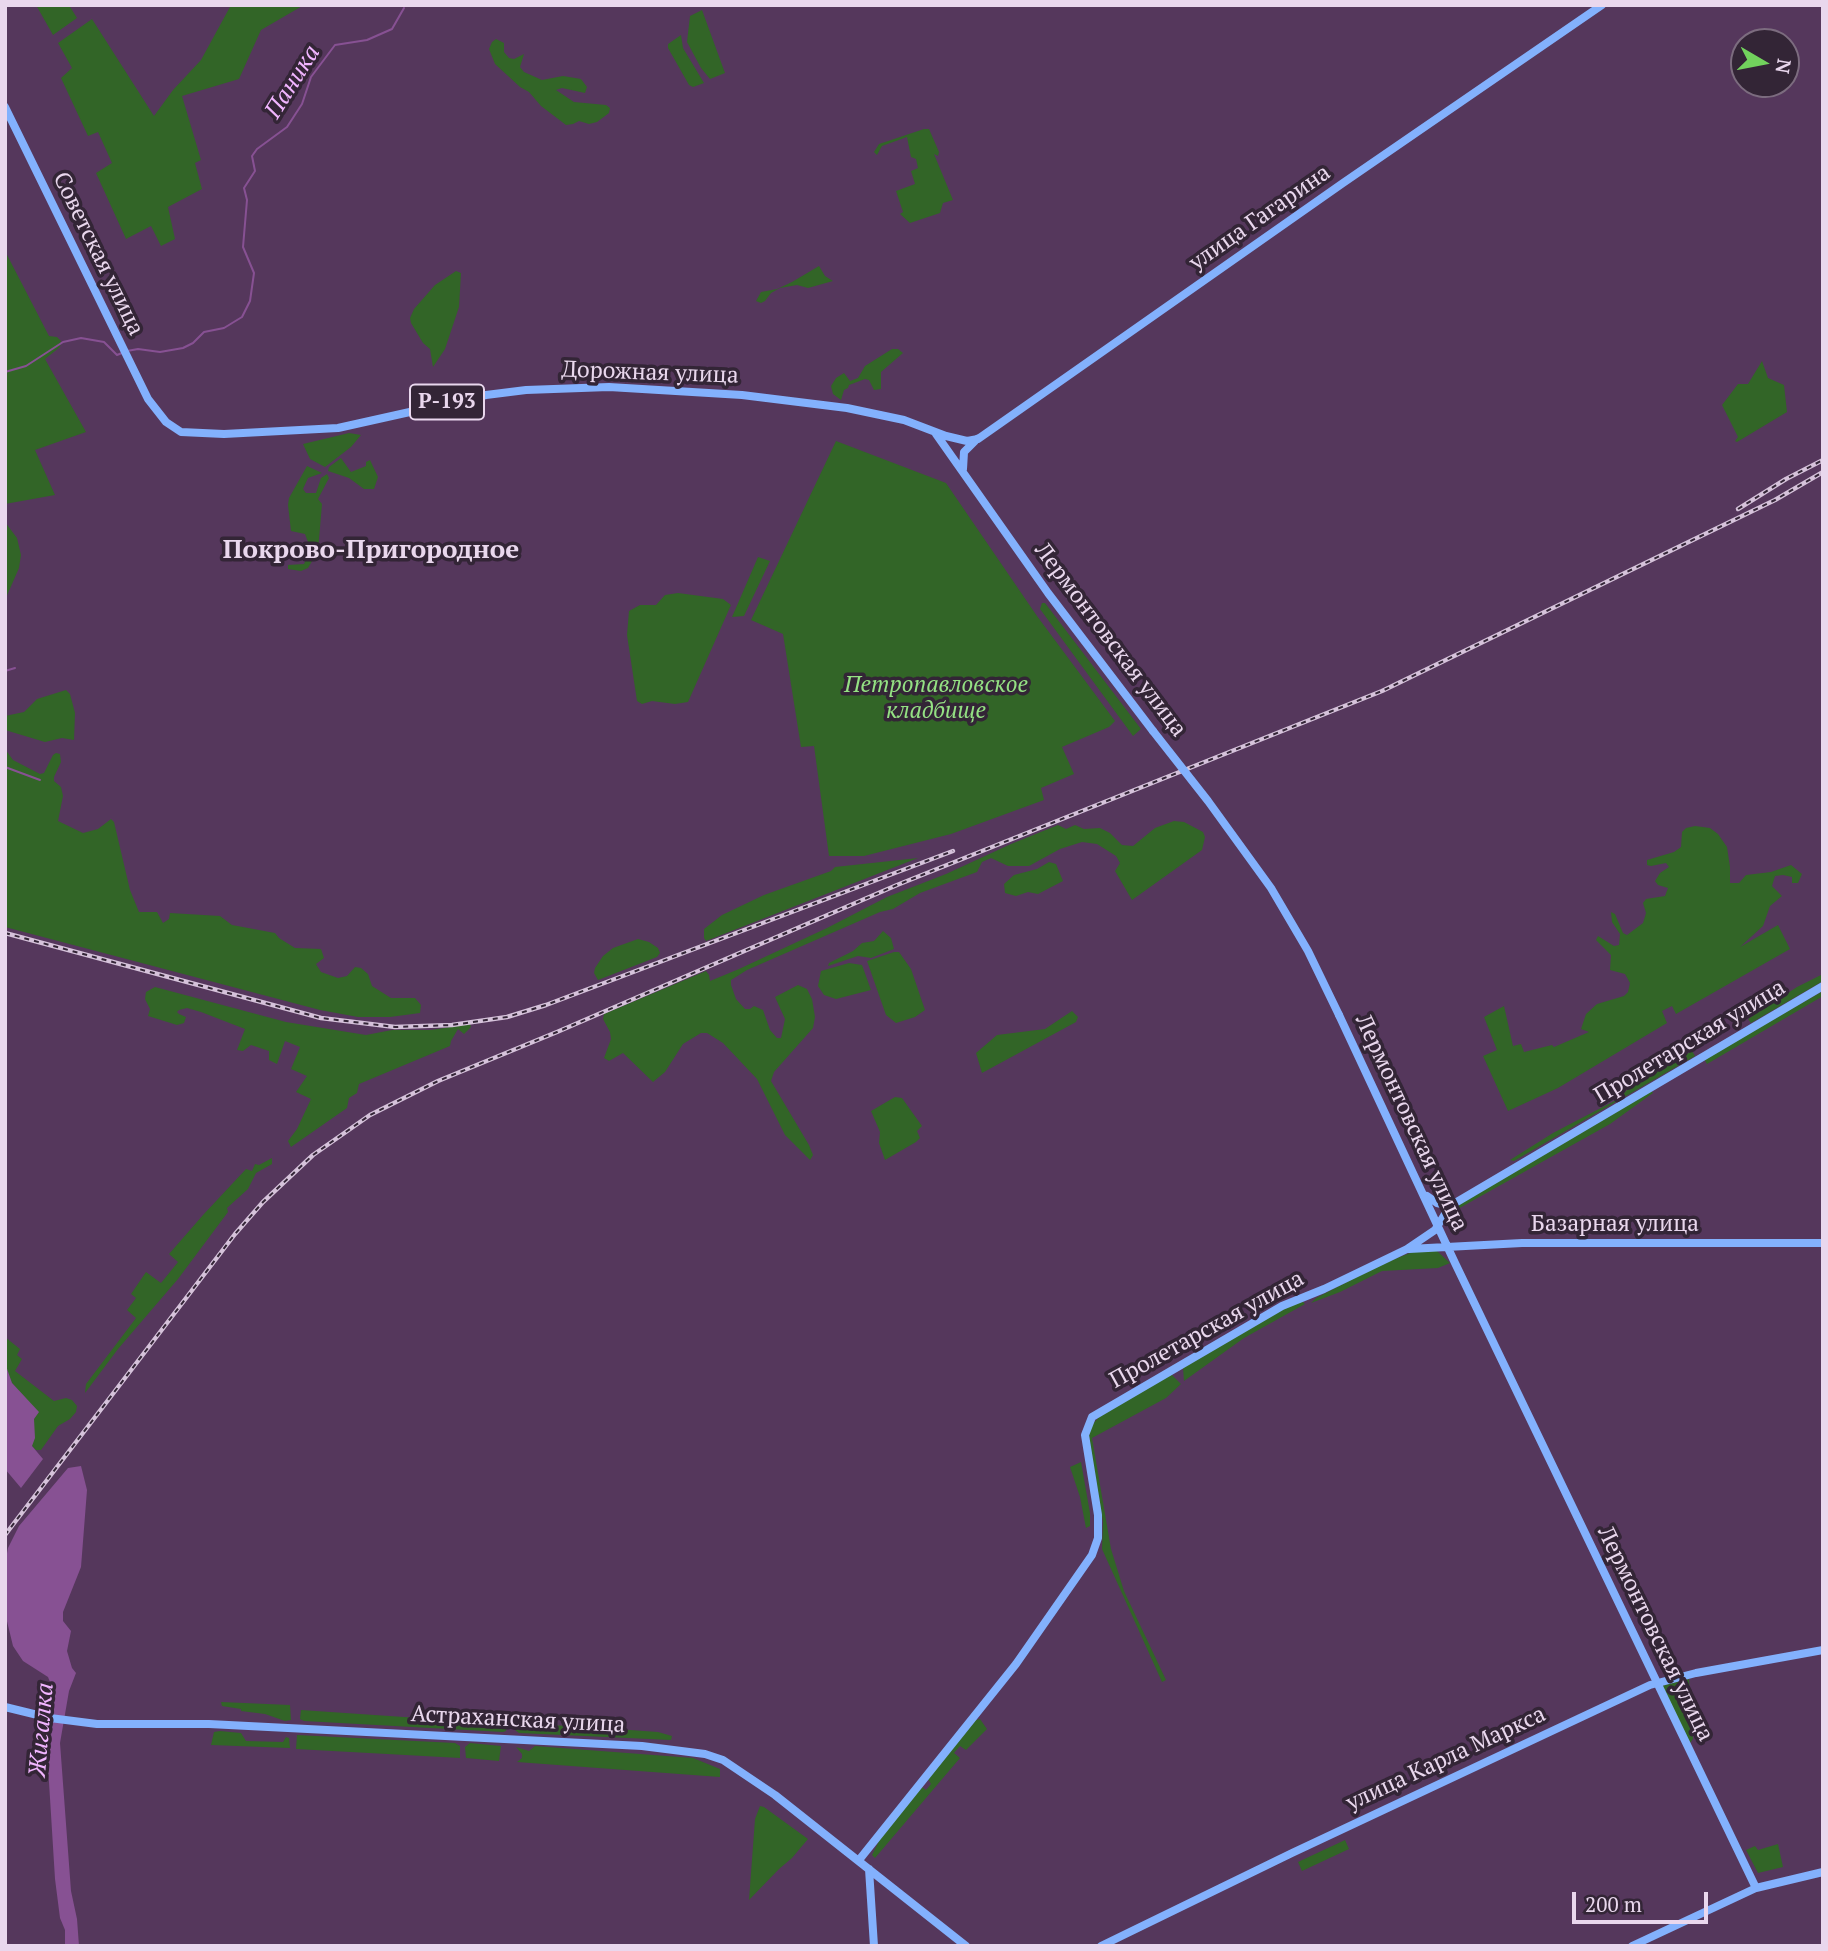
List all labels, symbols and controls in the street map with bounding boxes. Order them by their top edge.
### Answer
north arrow [1730,28,1800,98]
water label: Паника [259,40,327,124]
text: N [1771,57,1798,76]
street label: улица Гагарина [1184,159,1336,277]
street label: Советская улица [47,168,149,340]
street label: Дорожная улица [561,356,739,390]
road number: Р-193 [410,384,484,420]
district label: Покрово-Пригородное [223,535,519,567]
street label: Лермонтовская улица [1028,538,1192,742]
park label: Петропавловское кладбище [844,671,1028,725]
street label: Пролетарская улица [1590,974,1790,1110]
street label: Лермонтовская улица [1349,1010,1473,1236]
street label: Базарная улица [1531,1210,1699,1238]
street label: Пролетарская улица [1105,1265,1309,1395]
street label: Лермонтовская улица [1591,1522,1719,1746]
water label: Жигалка [24,1682,60,1778]
street label: Астраханская улица [410,1701,626,1739]
street label: улица Карла Маркса [1342,1701,1550,1817]
scale bar [1576,1878,1713,1922]
text: 200 m [1585,1890,1642,1918]

